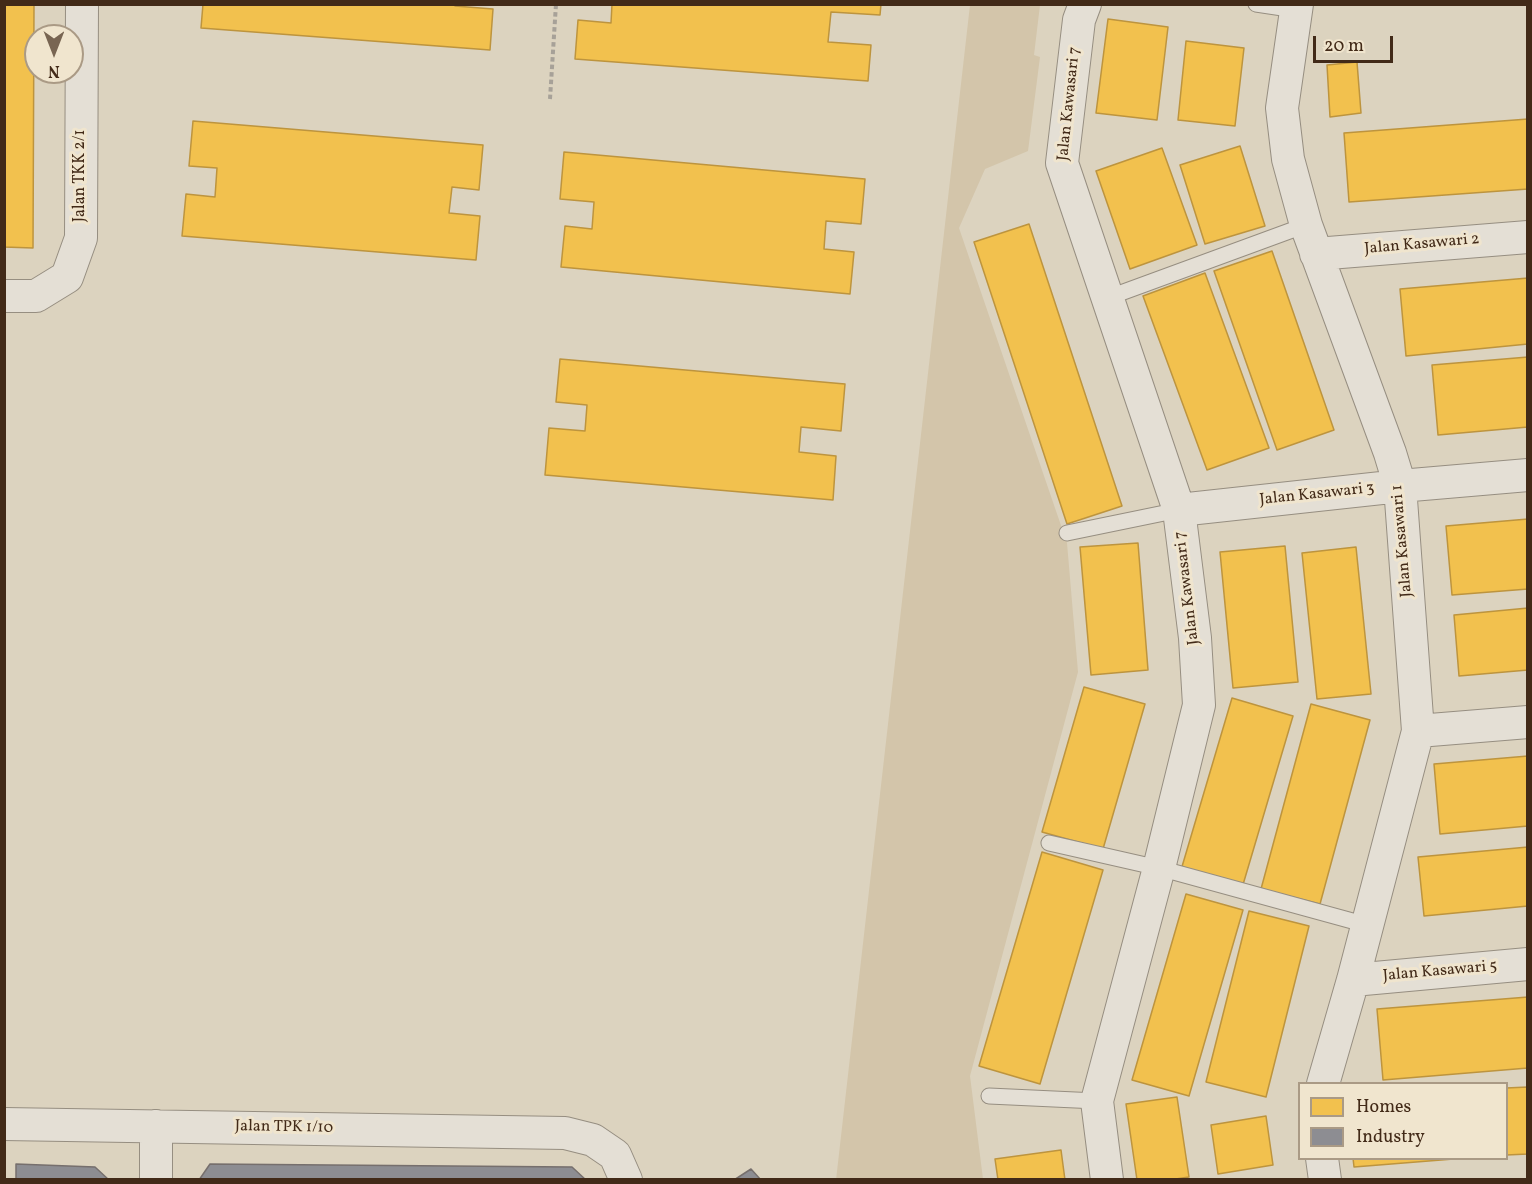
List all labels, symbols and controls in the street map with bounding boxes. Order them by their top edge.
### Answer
north arrow [24,24,84,84]
scale bar [1316,24,1396,62]
text: 20 m [1324,34,1364,59]
street label: Jalan Kawasari 7 [1054,46,1086,162]
text: N [48,59,60,81]
street label: Jalan TKK 2/1 [71,130,91,222]
street label: Jalan Kasawari 2 [1364,230,1480,260]
street label: Jalan Kasawari 3 [1259,479,1375,511]
street label: Jalan Kasawari 1 [1389,484,1417,598]
street label: Jalan Kawasari 7 [1171,530,1205,646]
street label: Jalan Kasawari 5 [1382,957,1498,987]
legend [1298,1082,1508,1160]
text: Homes [1356,1095,1411,1120]
street label: Jalan TPK 1/10 [235,1118,333,1138]
text: Industry [1356,1125,1425,1150]

